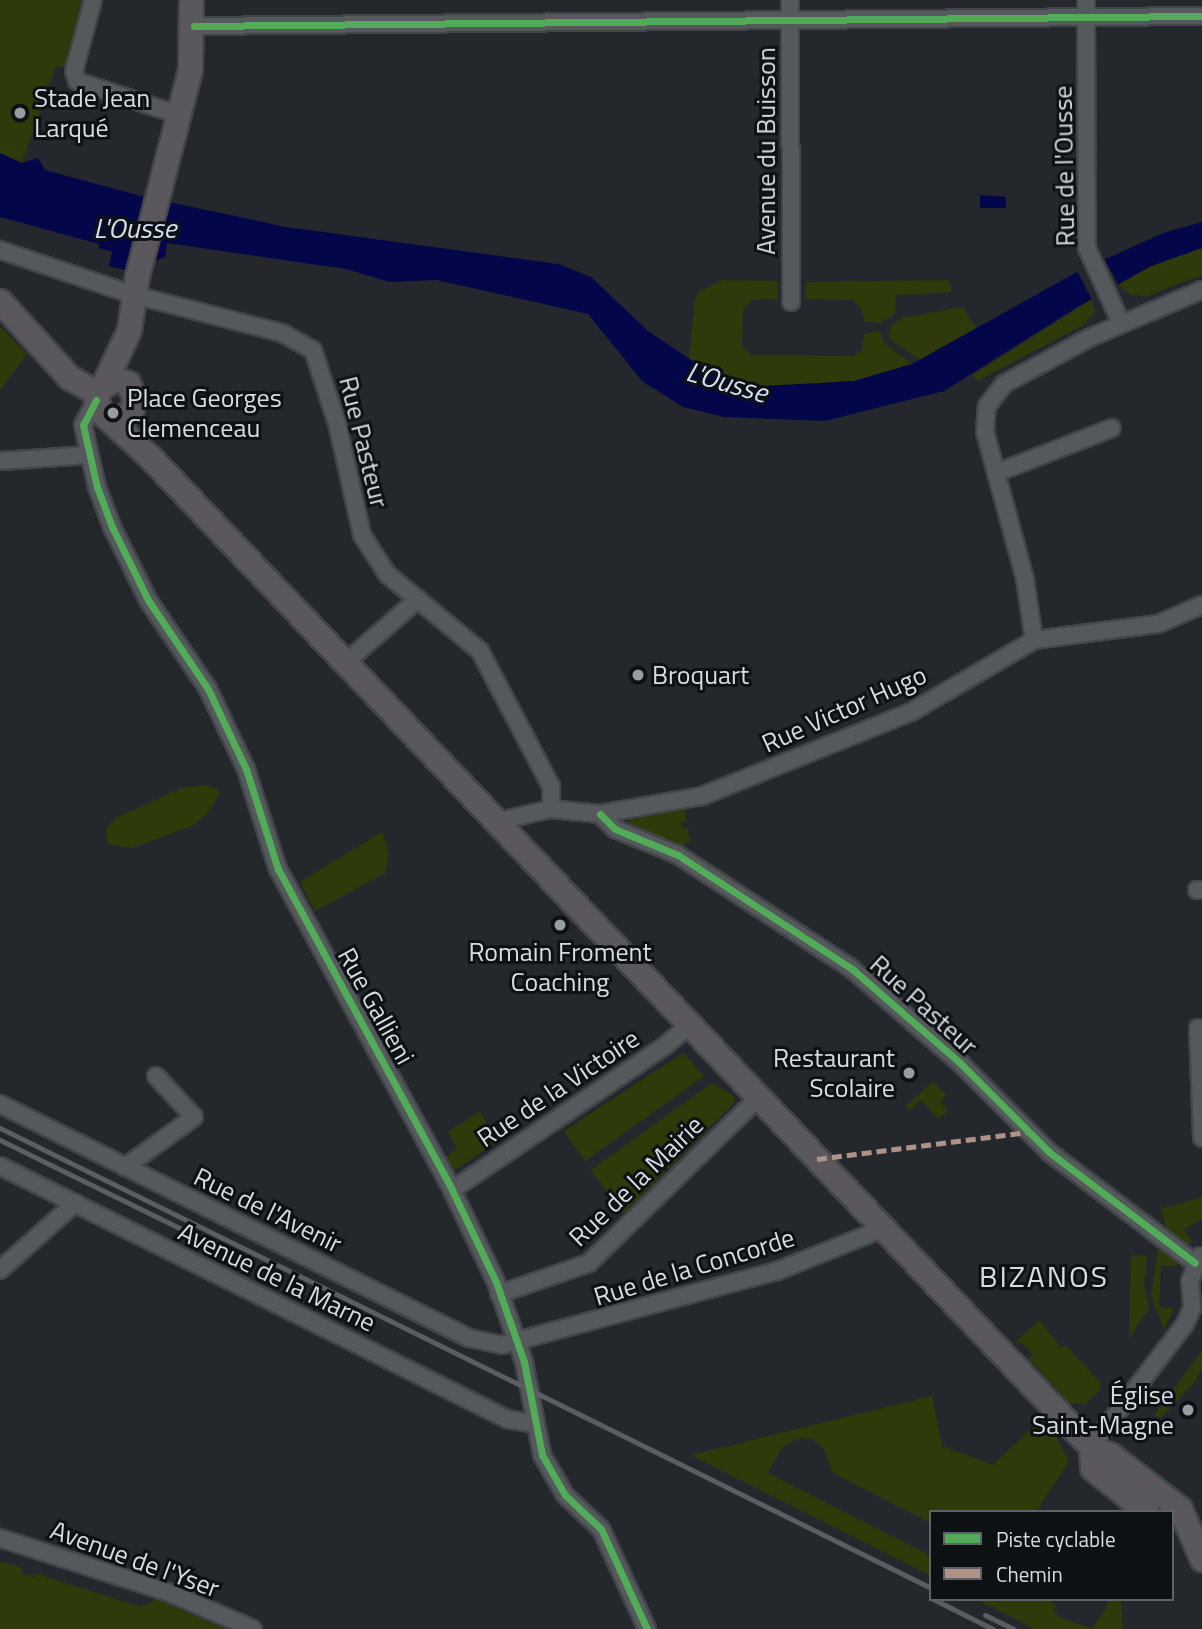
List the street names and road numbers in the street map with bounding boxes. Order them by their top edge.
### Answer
street label: Avenue du Buisson [750,47,782,255]
street label: Rue de l'Ousse [1047,85,1081,247]
street label: Rue Pasteur [333,373,395,511]
street label: Rue Victor Hugo [757,659,931,759]
street label: Rue Gallieni [331,942,421,1070]
street label: Rue Pasteur [864,949,984,1061]
street label: Rue de la Victoire [471,1022,645,1154]
street label: Rue de la Mairie [562,1109,710,1253]
street label: Rue de l'Avenir [189,1161,347,1259]
street label: Avenue de la Marne [173,1216,381,1338]
street label: Rue de la Concorde [590,1222,798,1312]
street label: Avenue de l'Yser [46,1514,224,1604]

